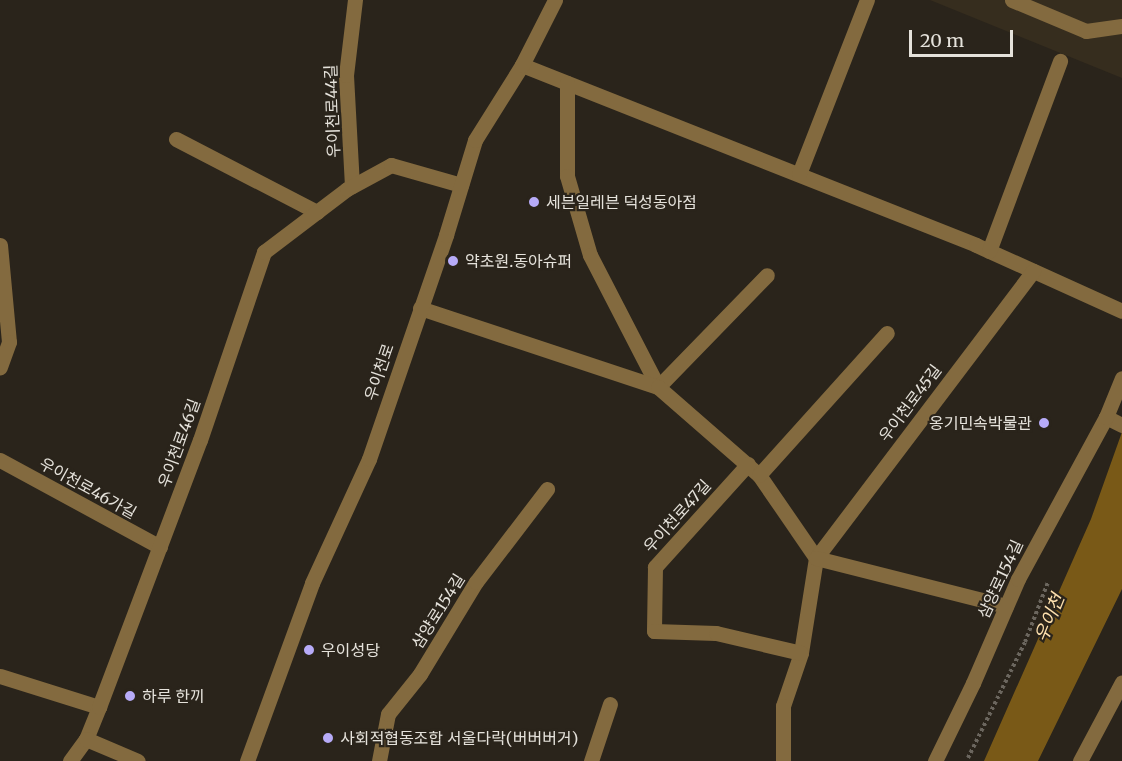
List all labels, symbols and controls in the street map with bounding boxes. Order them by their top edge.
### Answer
scale bar [912,18,1016,56]
text: 20 m [920,29,964,52]
street label: 우이천로44길 [321,64,343,158]
place label: 세븐일레븐 덕성동아점 [546,192,697,212]
marker: 세븐일레븐 덕성동아점 [527,195,541,209]
place label: 약초원.동아슈퍼 [465,251,572,271]
marker: 약초원.동아슈퍼 [446,254,460,268]
street label: 우이천로 [360,341,398,403]
street label: 우이천로45길 [875,361,945,445]
street label: 우이천로46길 [154,396,204,490]
place label: 옹기민속박물관 [929,413,1032,433]
marker: 옹기민속박물관 [1037,416,1051,430]
street label: 우이천로46가길 [36,453,140,523]
street label: 우이천로47길 [639,476,715,556]
street label: 삼양로154길 [973,537,1027,621]
street label: 삼양로154길 [407,570,469,652]
water label: 우이천 [1031,591,1069,645]
place label: 우이성당 [321,640,380,660]
marker: 우이성당 [302,643,316,657]
place label: 하루 한끼 [142,686,205,706]
marker: 하루 한끼 [123,689,137,703]
place label: 사회적협동조합 서울다락(버버버거) [340,728,578,748]
marker: 사회적협동조합 서울다락(버버버거) [321,731,335,745]

